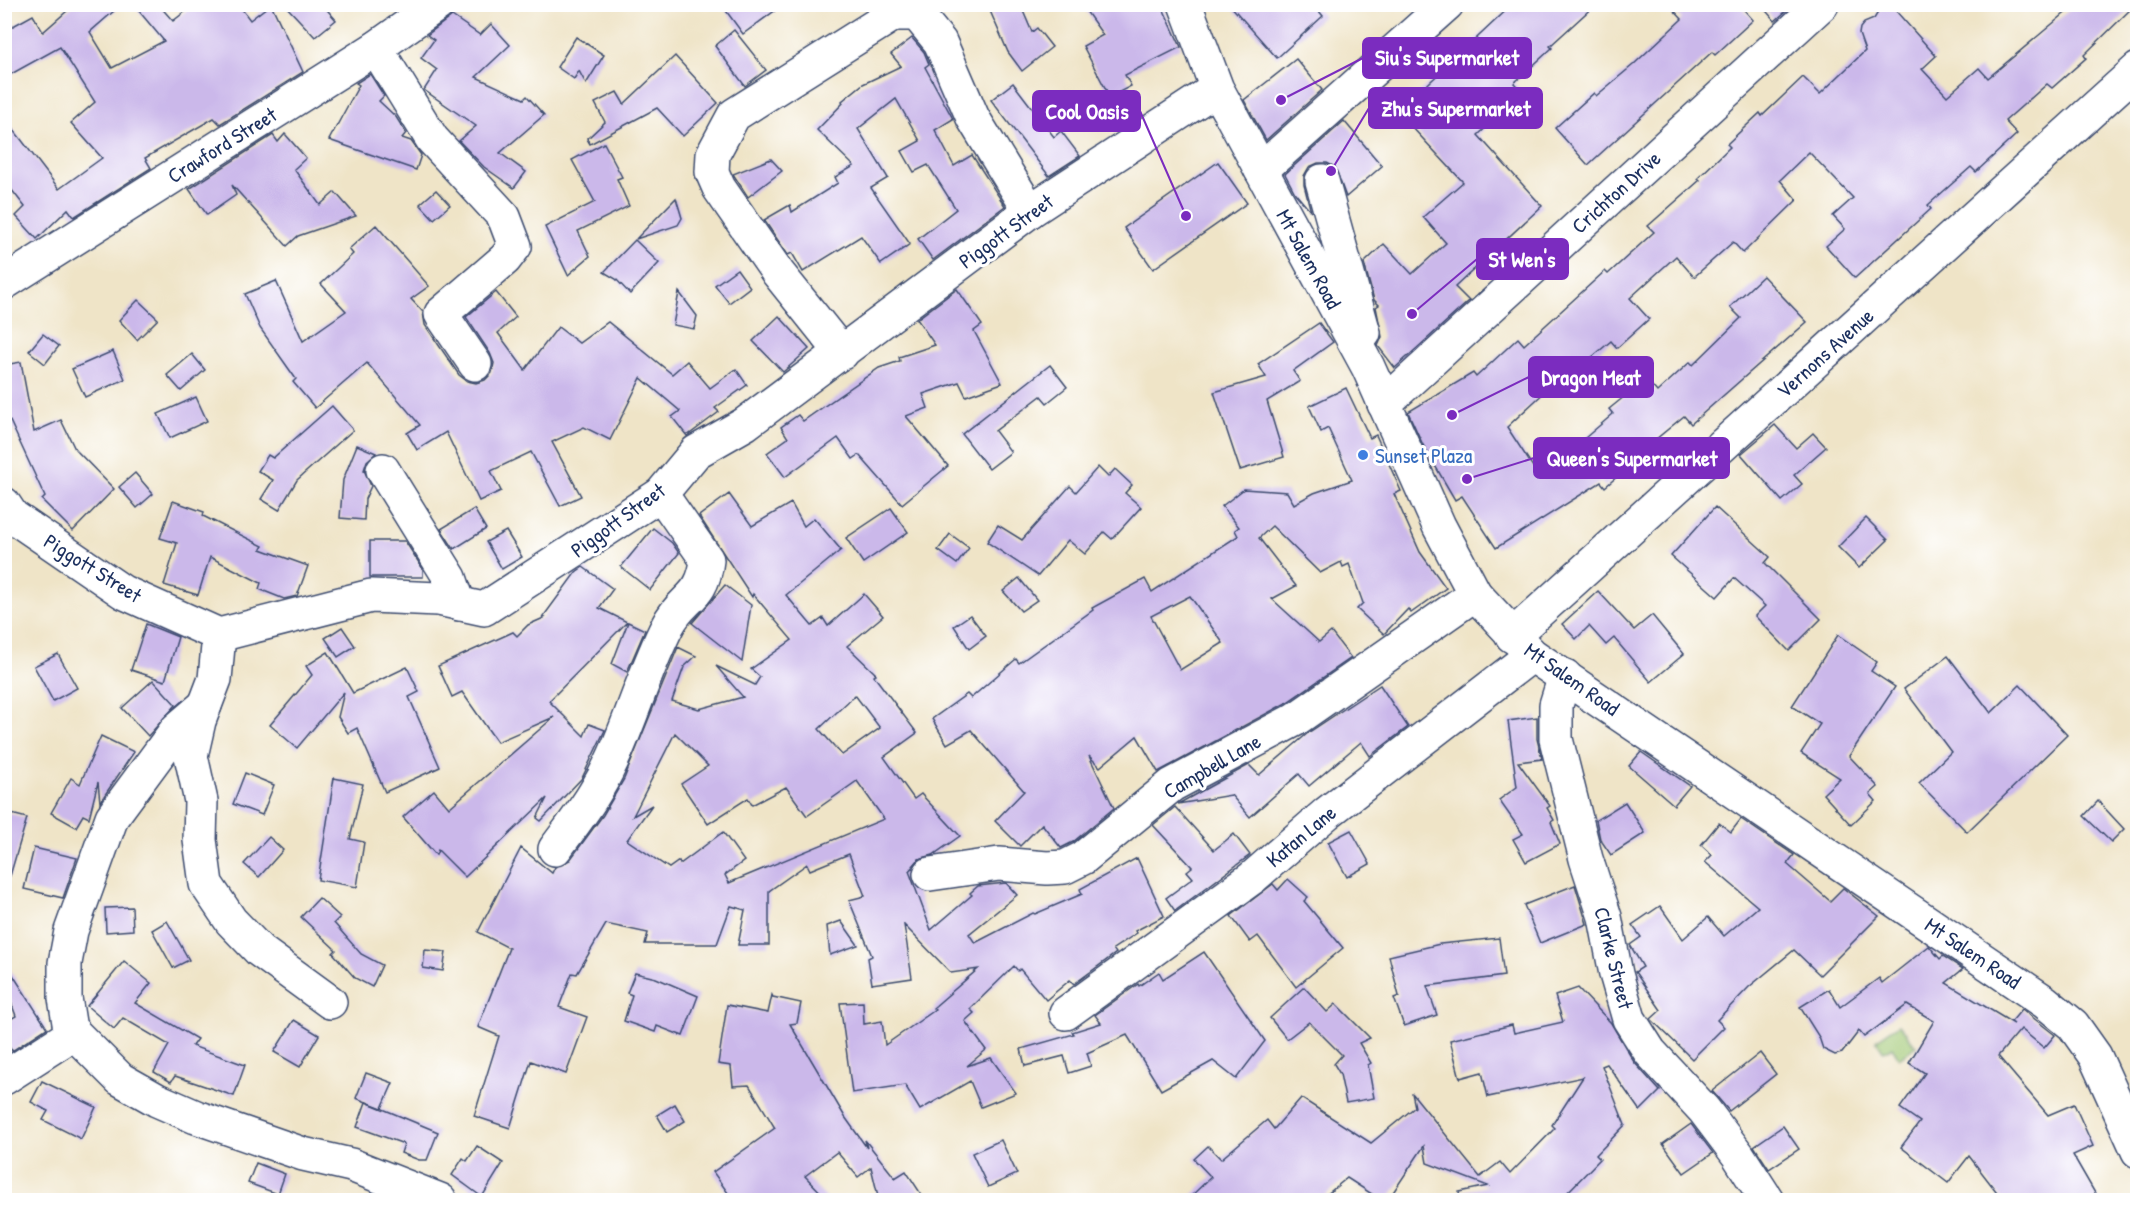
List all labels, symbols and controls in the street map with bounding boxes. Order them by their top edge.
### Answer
callout: Siu's Supermarket [1363,38,1531,78]
text: Siu's Supermarket [1375,42,1520,73]
callout: Zhu's Supermarket [1369,88,1542,128]
callout: Cool Oasis [1033,91,1140,131]
text: Zhu's Supermarket [1381,93,1532,124]
text: Cool Oasis [1045,96,1129,126]
street label: Crawford Street [162,100,283,190]
street label: Crichton Drive [1565,144,1667,240]
street label: Piggott Street [953,186,1060,275]
street label: Mt Salem Road [1270,204,1348,314]
callout: St Wen's [1477,239,1568,279]
text: St Wen's [1488,244,1556,274]
street label: Vernons Avenue [1770,301,1880,405]
callout: Dragon Meat [1529,357,1653,397]
text: Dragon Meat [1541,362,1642,393]
callout: Queen's Supermarket [1534,438,1729,478]
place label: Sunset Plaza [1375,441,1472,470]
text: Queen's Supermarket [1547,443,1719,474]
marker: Sunset Plaza [1356,448,1370,462]
street label: Piggott Street [565,475,672,564]
street label: Piggott Street [39,527,148,610]
street label: Mt Salem Road [1519,636,1625,722]
street label: Campbell Lane [1158,726,1266,806]
street label: Katan Lane [1260,798,1342,874]
street label: Clarke Street [1587,904,1641,1013]
street label: Mt Salem Road [1919,910,2027,996]

